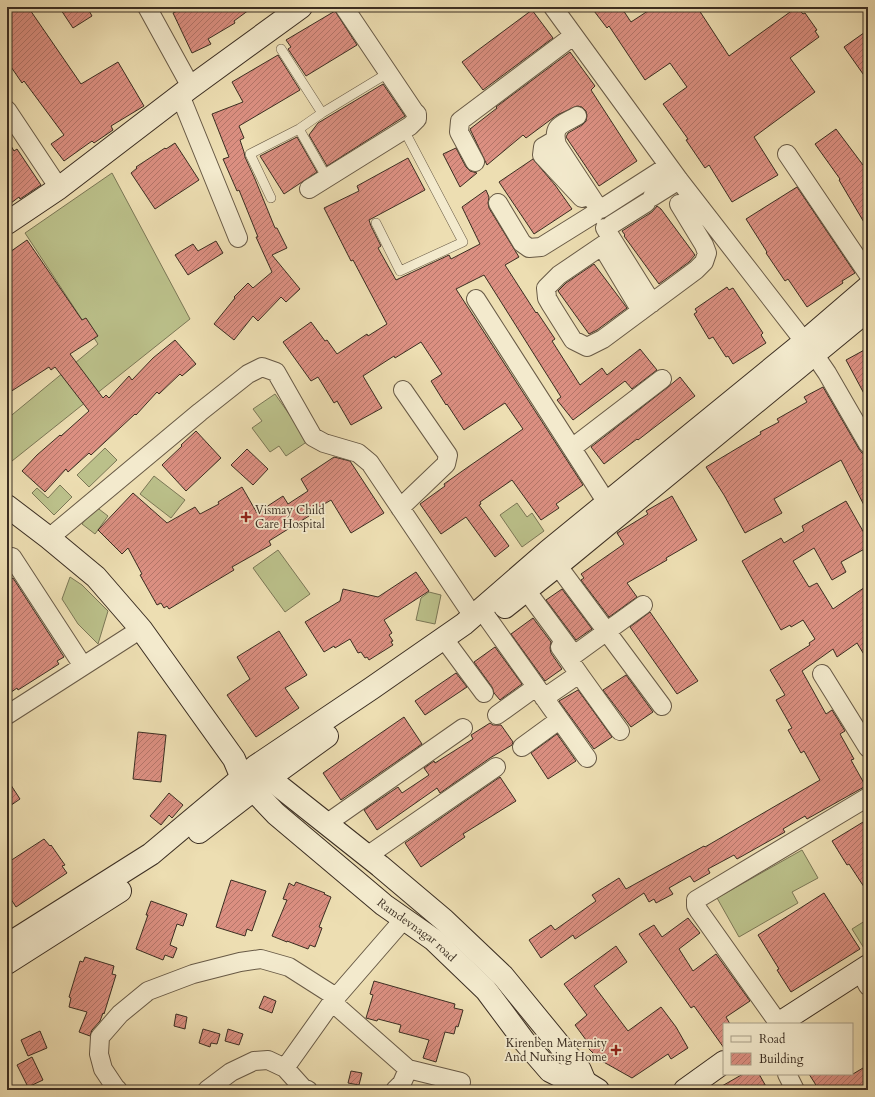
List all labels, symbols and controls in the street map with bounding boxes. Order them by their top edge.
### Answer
place label: Vismay Child Care Hospital [255,502,325,532]
marker: Vismay Child Care Hospital [240,511,252,523]
street label: Ramdevnagar road [374,895,460,966]
legend [723,1023,853,1075]
text: Road [759,1031,786,1047]
place label: Kirenben Maternity And Nursing Home [505,1035,608,1065]
marker: Kirenben Maternity And Nursing Home [610,1044,622,1056]
text: Building [759,1051,804,1067]

